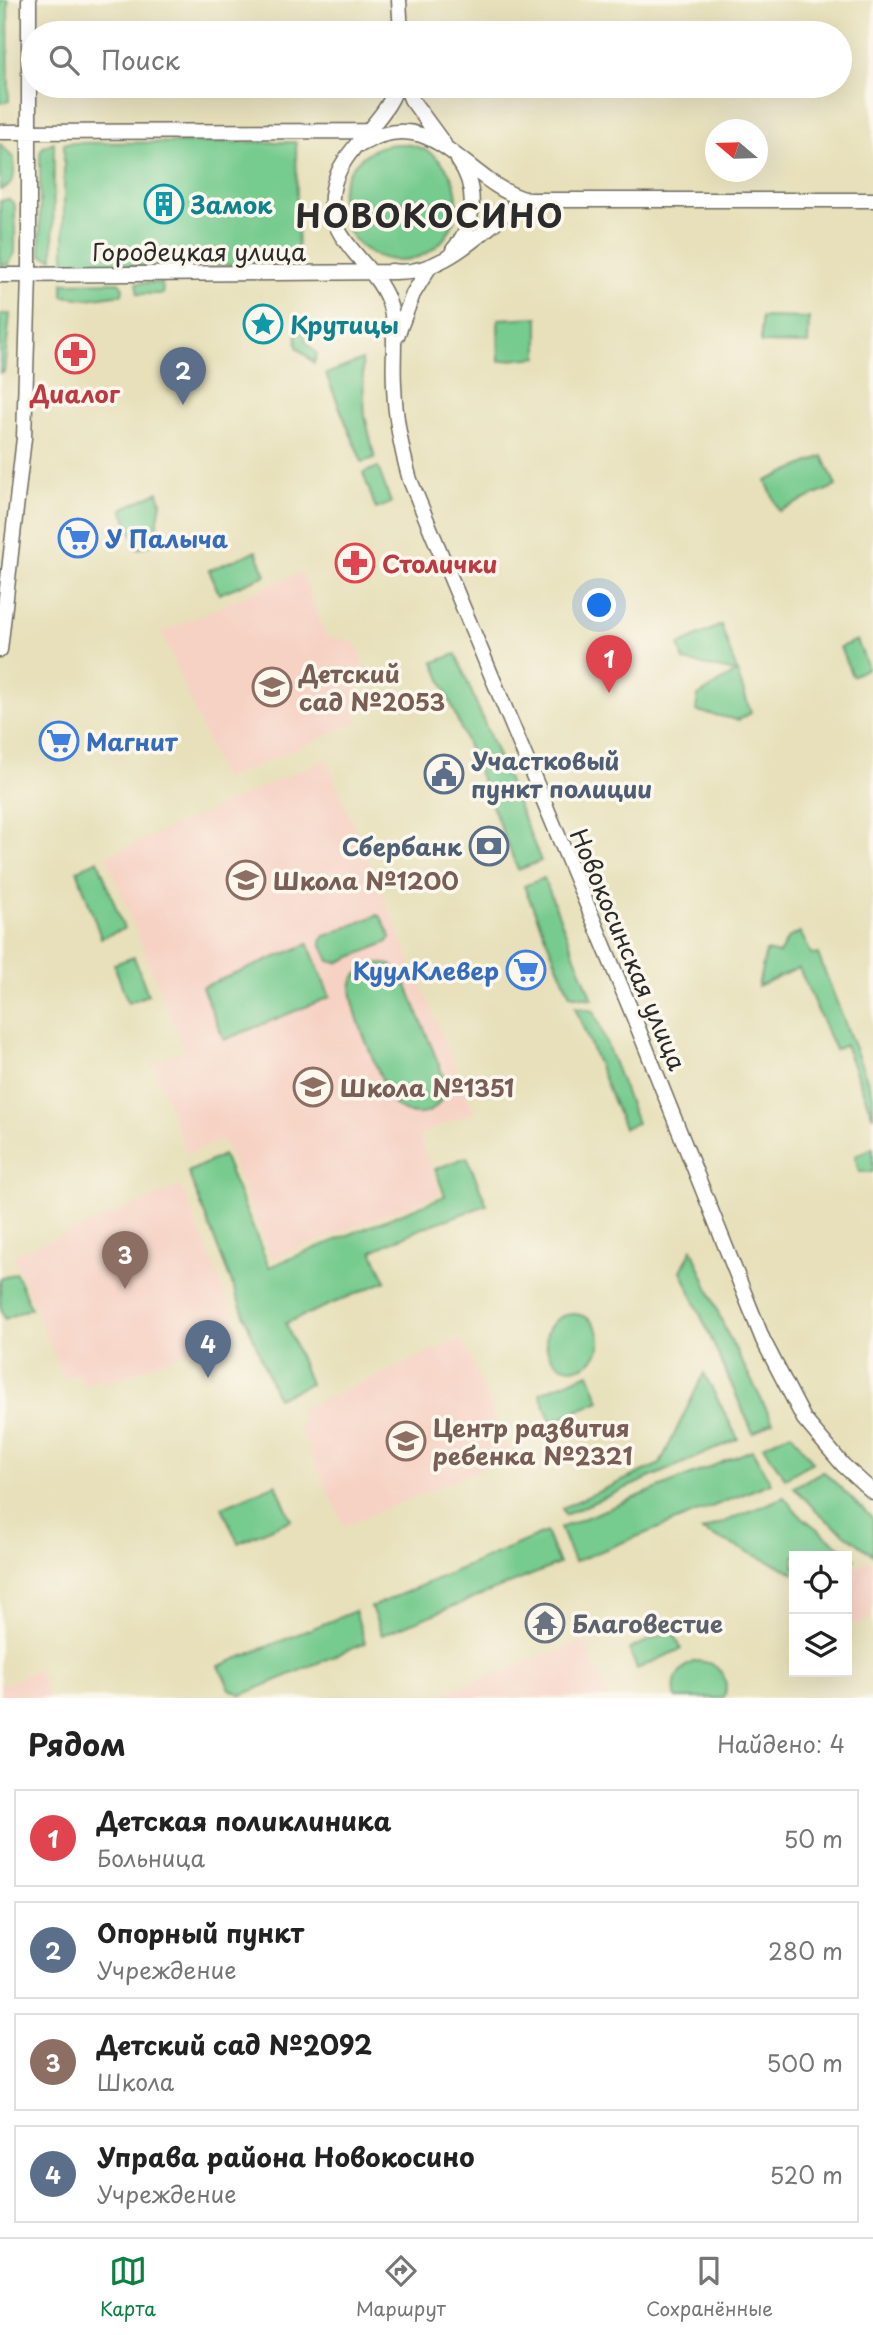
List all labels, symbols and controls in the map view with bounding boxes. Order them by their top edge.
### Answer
search box [21,21,852,98]
text: Поиск [101,40,180,79]
icon: search [45,41,83,79]
north arrow [705,119,768,182]
building icon: Замок [143,183,185,225]
place label: Замок [190,186,273,222]
district label: НОВОКОСИНО [296,191,564,239]
street label: Городецкая улица [92,233,306,269]
place icon: Крутицы [242,303,284,345]
place label: Крутицы [290,306,399,342]
pharmacy icon: Диалог [54,333,96,375]
pin: 2 [160,347,206,405]
place label: Диалог [29,375,121,411]
supermarket icon: У Палыча [57,517,99,559]
place label: У Палыча [105,520,229,556]
pharmacy icon: Столички [334,542,376,584]
place label: Столички [382,545,498,581]
your location [582,588,616,622]
pin: 1 [586,635,632,693]
place label: Детский сад №2053 [298,655,445,719]
school or university icon: Детский сад №2053 [251,666,293,708]
supermarket icon: Магнит [38,720,80,762]
place label: Магнит [86,723,179,759]
place label: Участковый пункт полиции [471,742,652,806]
public building icon: Участковый пункт полиции [423,753,465,795]
street label: Новокосинская улица [562,822,696,1076]
bank icon: Сбербанк [468,825,510,867]
place label: Сбербанк [342,828,463,864]
school or university icon: Школа №1200 [225,859,267,901]
place label: Школа №1200 [273,862,459,898]
supermarket icon: КуулКлевер [505,949,547,991]
place label: КуулКлевер [353,952,499,988]
school or university icon: Школа №1351 [292,1066,334,1108]
place label: Школа №1351 [340,1069,514,1105]
pin: 3 [102,1231,148,1289]
pin: 4 [185,1320,231,1378]
place label: Центр развития ребенка №2321 [433,1409,632,1473]
school or university icon: Центр развития ребенка №2321 [385,1420,427,1462]
map controls [789,1551,852,1677]
button: locate [789,1551,852,1614]
temple icon: Благовестие [524,1602,566,1644]
place label: Благовестие [572,1605,723,1641]
button: layers [789,1614,852,1677]
text: Рядом [28,1721,126,1766]
text: Найдено: 4 [717,1726,845,1761]
text: Детская поликлиника [97,1801,392,1840]
text: 1 [48,1821,59,1856]
text: 50 m [783,1821,843,1856]
text: Больница [97,1840,205,1875]
text: Опорный пункт [97,1913,304,1952]
text: 2 [45,1933,61,1968]
text: 280 m [768,1933,843,1968]
text: Учреждение [97,1952,237,1987]
text: Детский сад №2092 [97,2025,372,2064]
text: 3 [45,2045,61,2080]
text: 500 m [766,2045,843,2080]
text: Школа [97,2064,174,2099]
text: Управа района Новокосино [97,2137,474,2176]
text: 4 [45,2157,61,2192]
text: 520 m [770,2157,843,2192]
text: Учреждение [97,2176,237,2211]
tab: Карта [100,2252,156,2322]
tab: Маршрут [356,2252,446,2322]
tab: Сохранённые [646,2252,773,2322]

